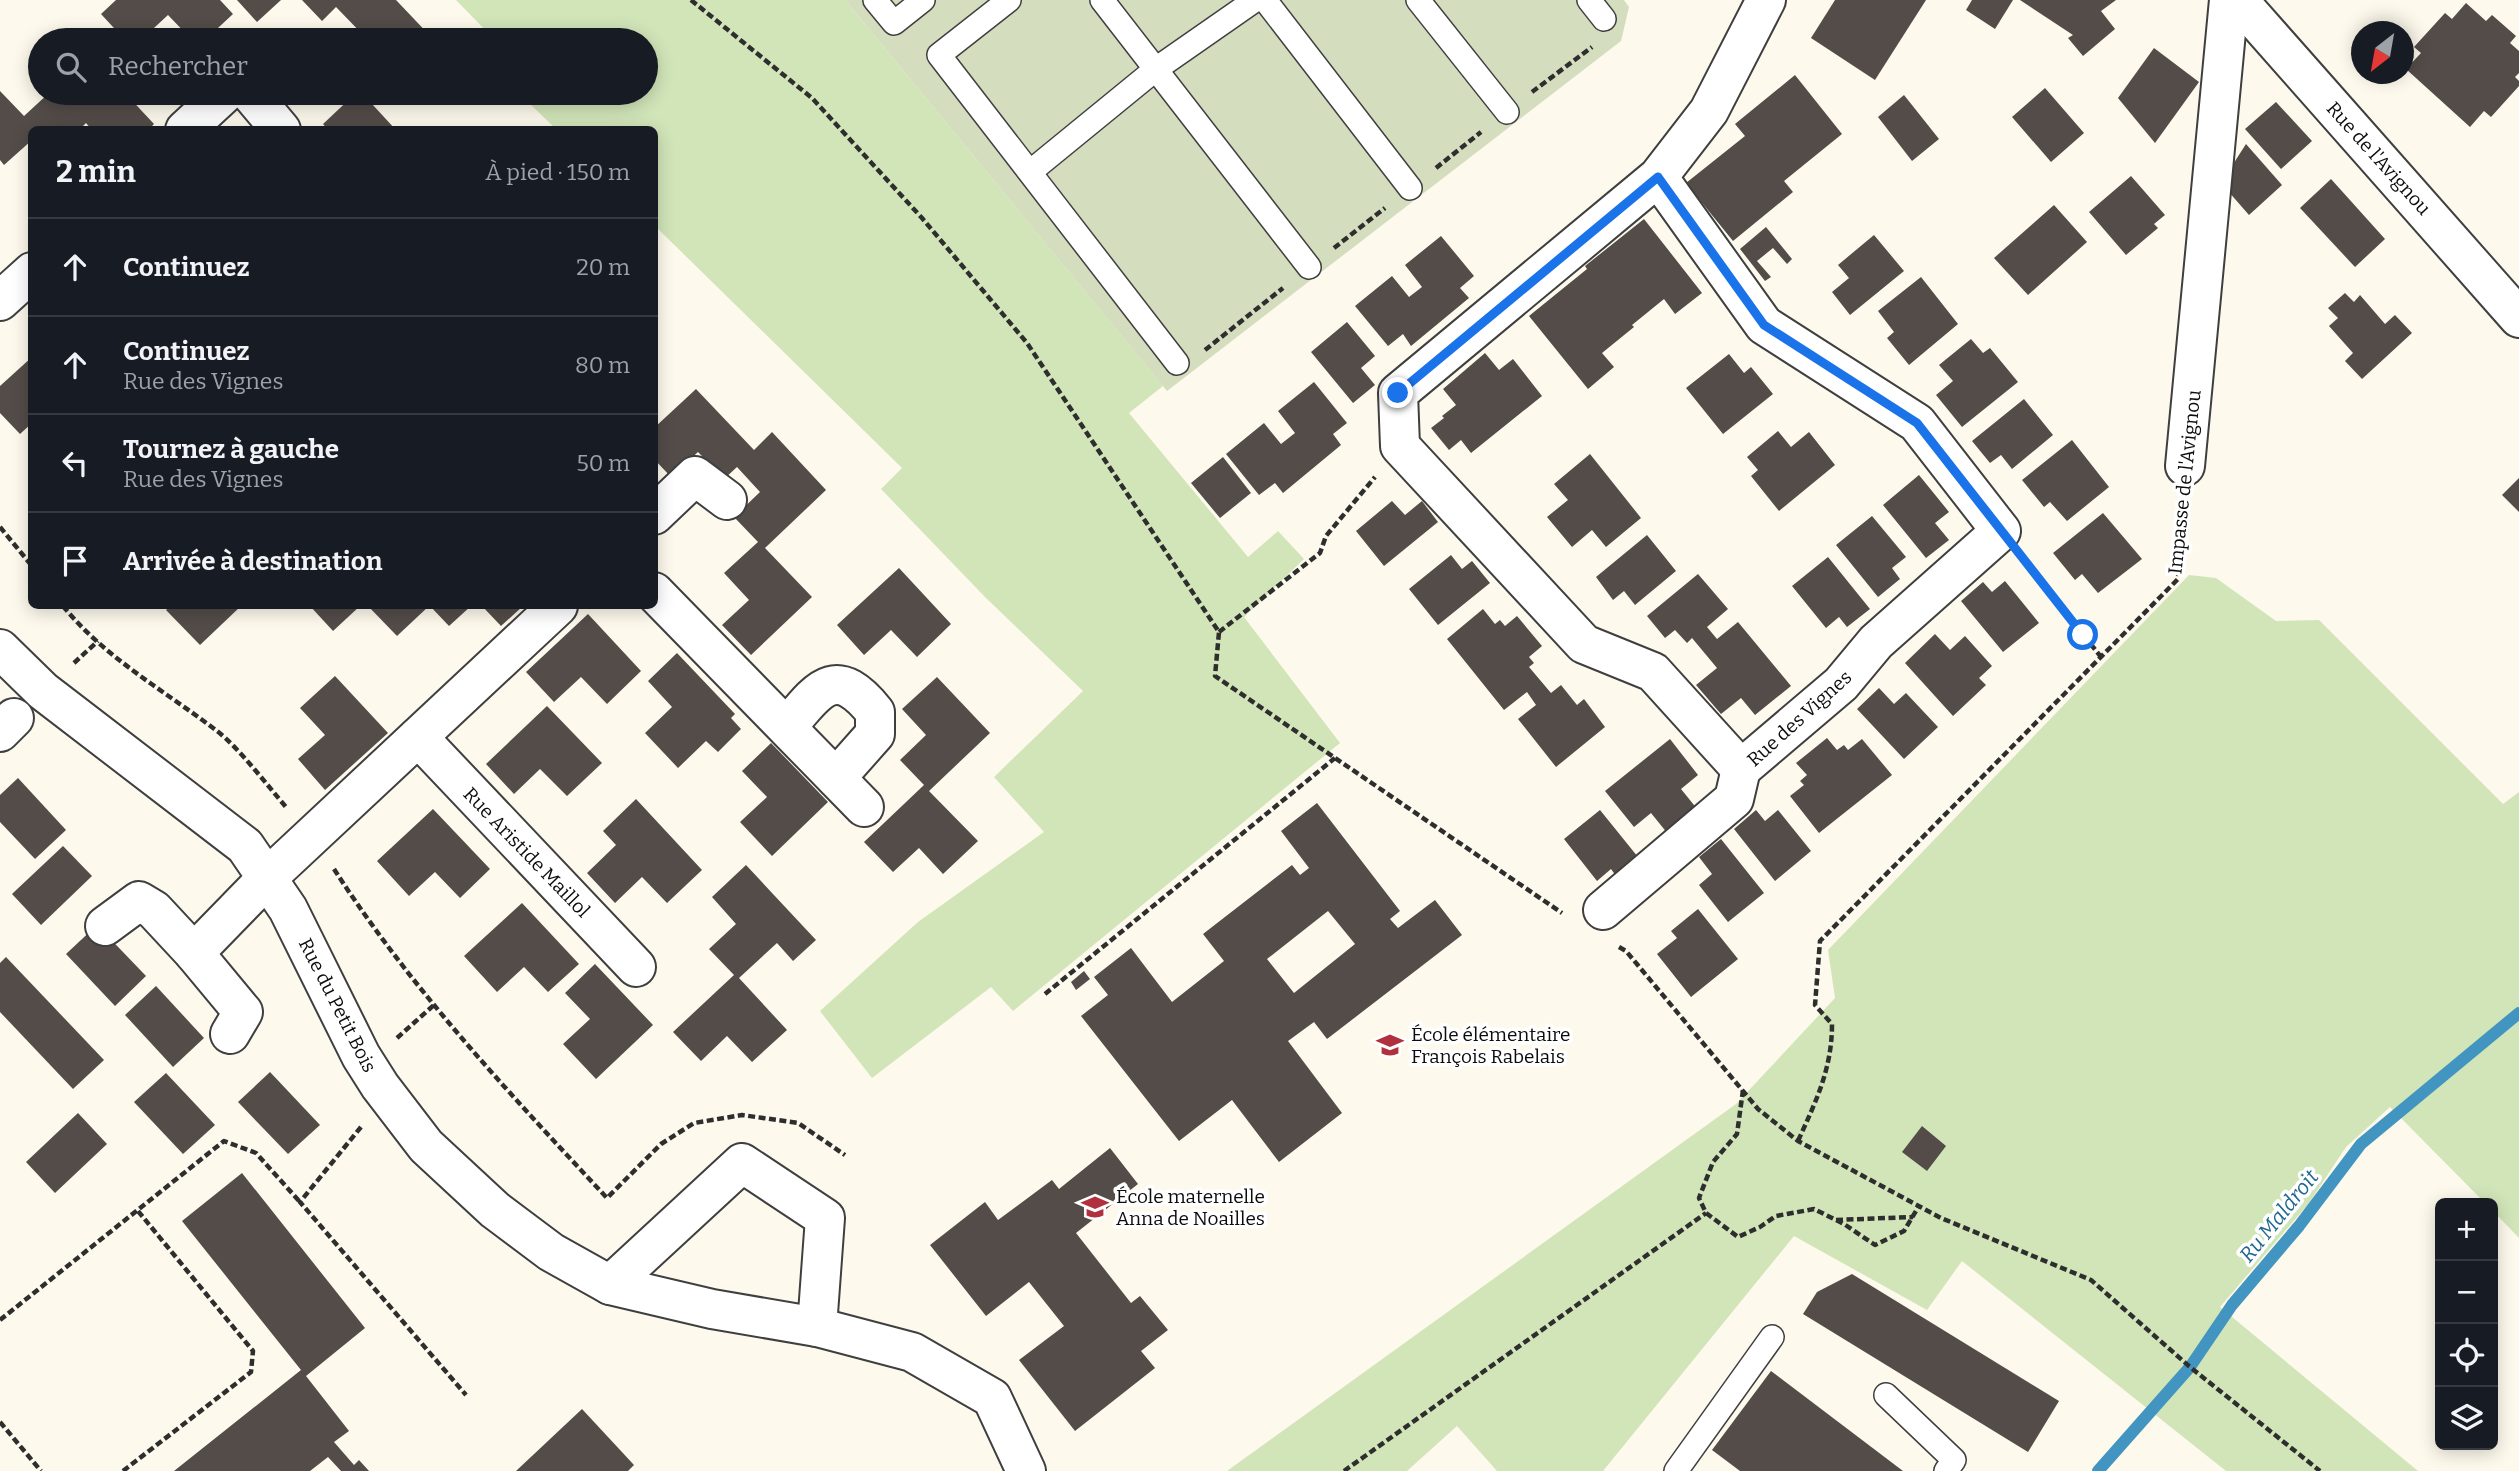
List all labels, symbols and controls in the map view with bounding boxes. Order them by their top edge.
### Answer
north arrow [2351,21,2414,84]
search box [28,28,658,105]
icon: search [52,48,90,86]
text: Rechercher [108,51,248,82]
street label: Rue de l'Avignou [2322,97,2436,220]
text: 2 min [56,154,136,190]
text: À pied · 150 m [485,158,630,186]
icon: ahead [56,248,94,286]
text: Continuez [123,252,250,283]
text: 20 m [576,253,630,281]
text: Continuez [123,336,250,367]
icon: ahead [56,346,94,384]
text: 80 m [575,351,630,379]
text: Rue des Vignes [123,367,283,395]
route end [1382,377,1413,408]
street label: Impasse de l'Avignou [2163,389,2206,575]
text: Tournez à gauche [123,434,339,465]
icon: left [56,444,94,482]
text: 50 m [576,449,630,477]
text: Rue des Vignes [123,465,283,493]
icon: arrive [56,542,94,580]
text: Arrivée à destination [123,546,382,577]
route start [2067,619,2098,650]
street label: Rue des Vignes [1742,665,1856,771]
street label: Rue Aristide Maillol [459,782,595,922]
street label: Rue du Petit Bois [294,934,381,1076]
place label: École élémentaire François Rabelais [1411,1023,1570,1068]
school or university icon: École élémentaire François Rabelais [1375,1030,1405,1060]
water label: Ru Maldroit [2234,1164,2324,1267]
place label: École maternelle Anna de Noailles [1116,1185,1265,1230]
school or university icon: École maternelle Anna de Noailles [1080,1192,1110,1222]
map controls [2435,1198,2498,1450]
button: + [2435,1198,2498,1261]
button: − [2435,1261,2498,1324]
button: locate [2435,1324,2498,1387]
button: layers [2435,1387,2498,1450]

